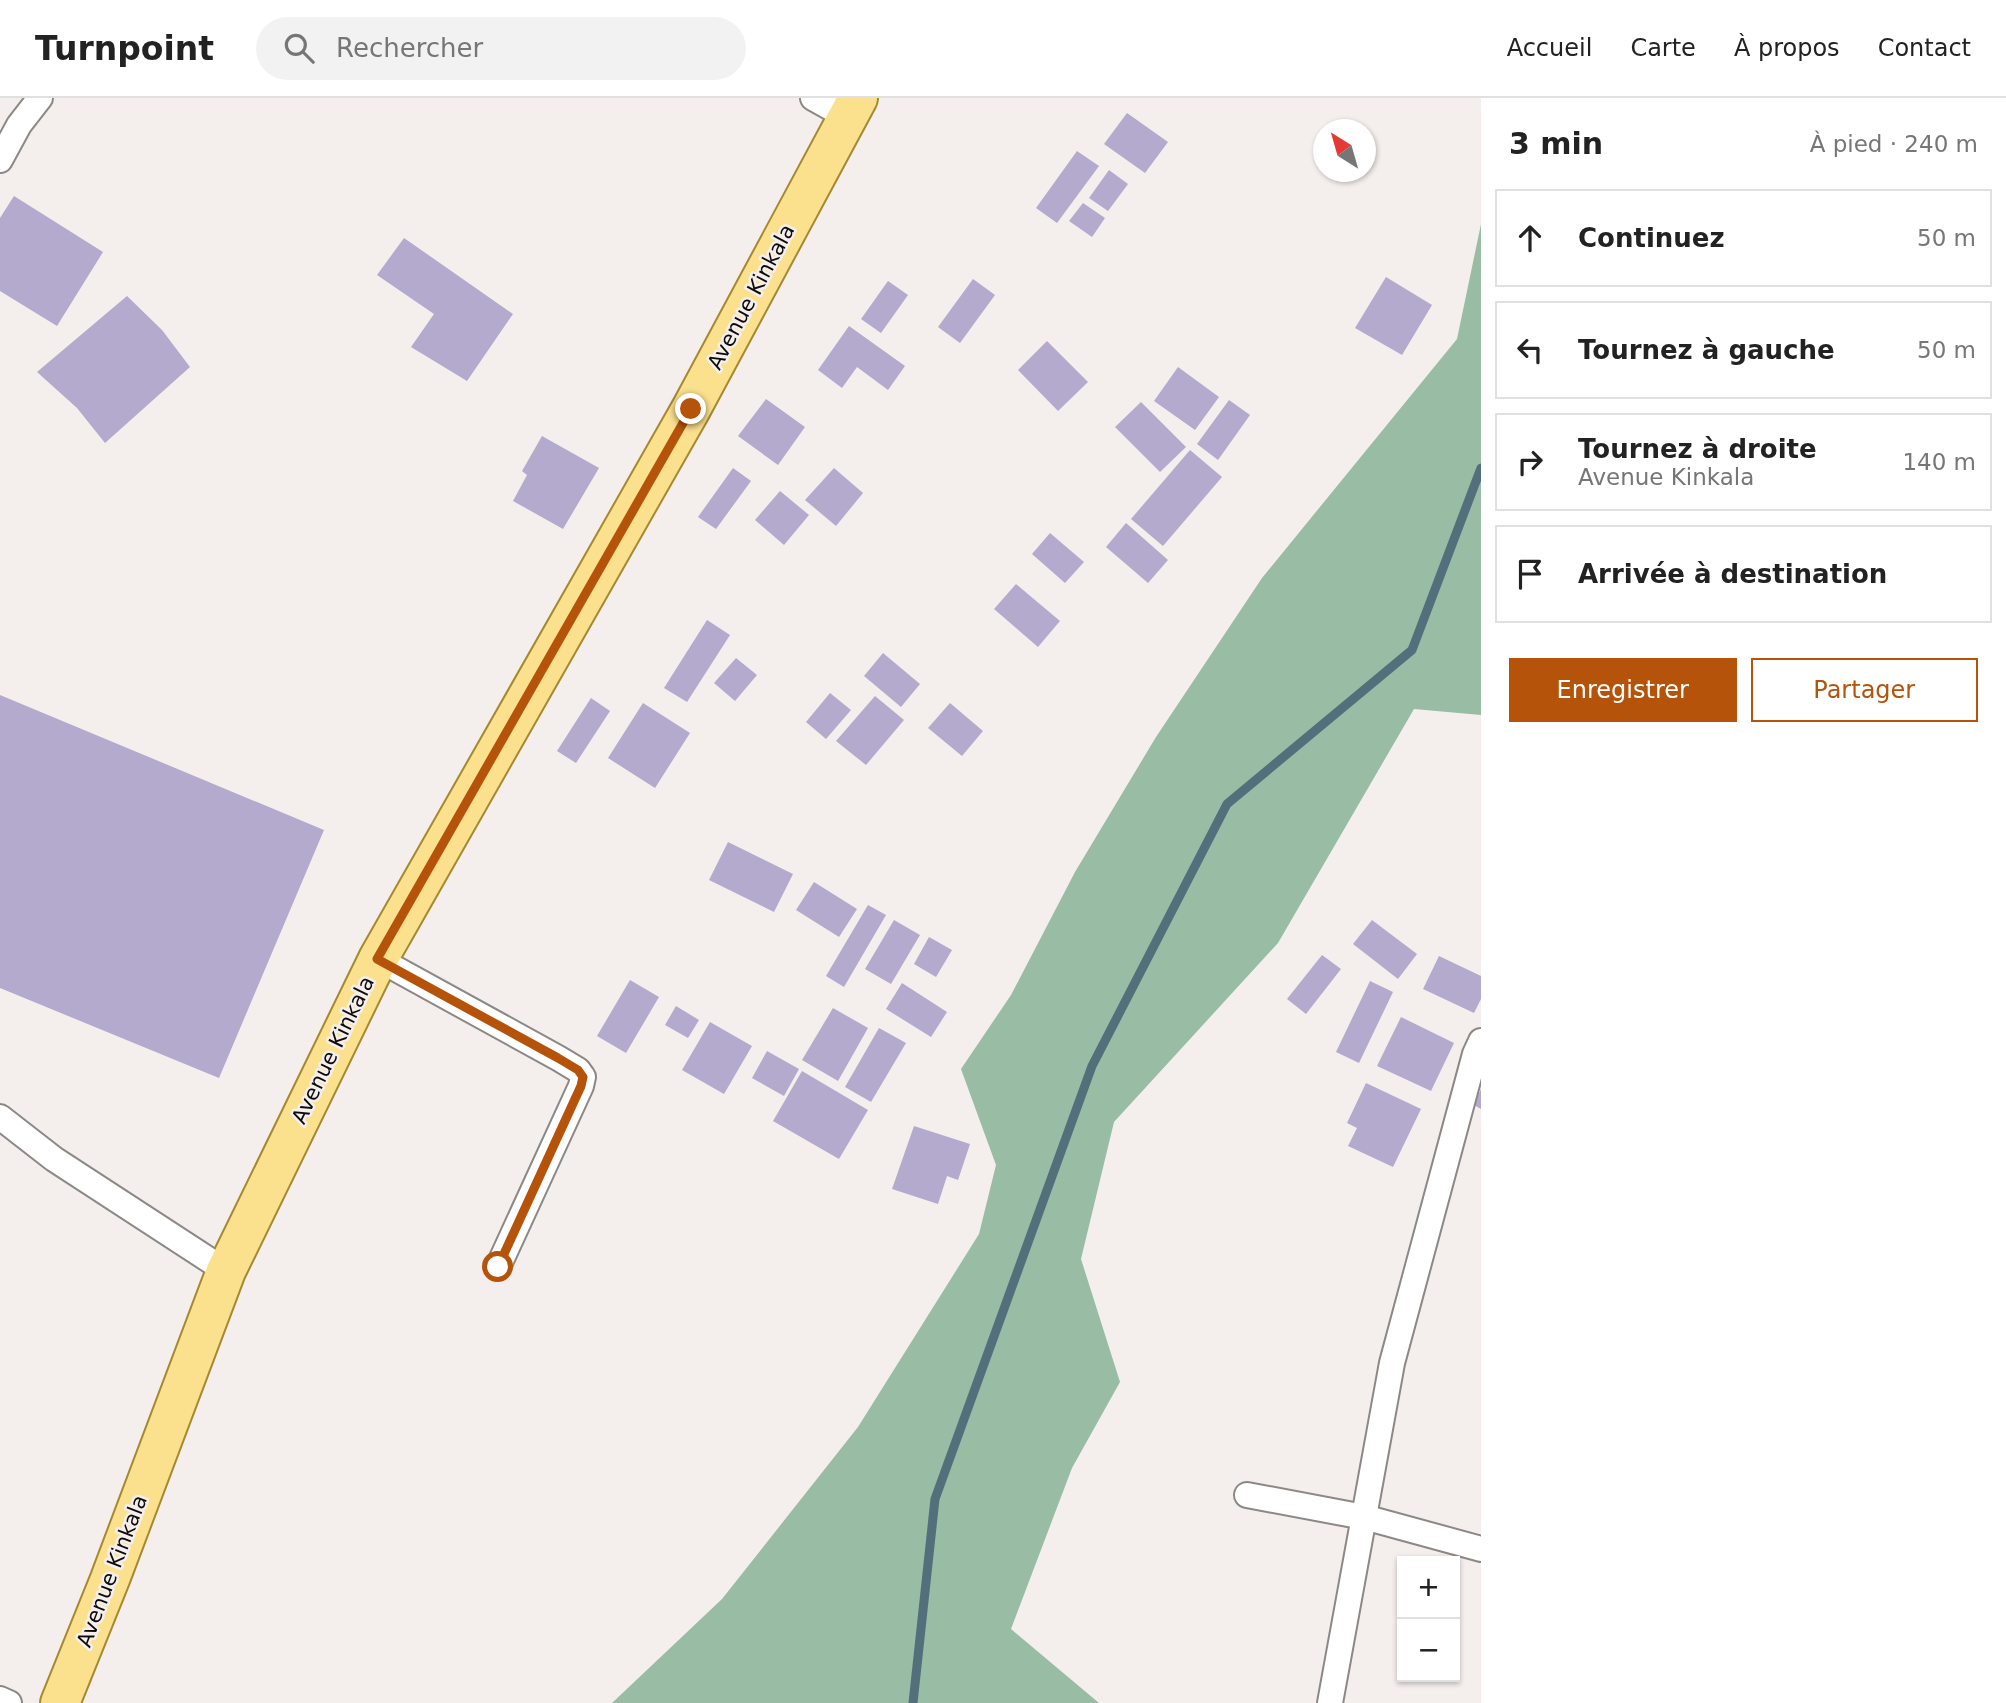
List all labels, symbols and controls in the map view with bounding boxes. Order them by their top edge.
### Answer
search box [256,17,746,80]
text: Turnpoint [35,29,214,68]
icon: search [280,29,318,67]
text: Rechercher [336,33,483,63]
text: Accueil [1507,34,1592,62]
text: Carte [1630,34,1696,62]
text: À propos [1734,34,1840,62]
text: Contact [1878,34,1971,62]
north arrow [1313,119,1376,182]
text: 3 min [1509,126,1603,161]
text: À pied · 240 m [1810,131,1978,157]
icon: ahead [1511,219,1549,257]
street label: Avenue Kinkala [703,220,799,374]
text: Continuez [1578,223,1725,253]
text: 50 m [1917,225,1976,251]
icon: left [1511,331,1549,369]
text: Tournez à gauche [1578,335,1835,365]
text: 50 m [1917,337,1976,363]
route end [675,393,706,424]
text: Tournez à droite [1578,434,1817,464]
icon: right [1511,443,1549,481]
text: 140 m [1902,449,1976,475]
text: Avenue Kinkala [1578,464,1754,490]
icon: arrive [1511,555,1549,593]
text: Arrivée à destination [1578,559,1887,589]
button: Enregistrer [1509,658,1737,722]
button: Partager [1751,658,1978,722]
street label: Avenue Kinkala [287,972,379,1128]
route start [482,1251,513,1282]
street label: Avenue Kinkala [72,1492,152,1650]
map controls [1397,1556,1460,1682]
button: + [1397,1556,1460,1619]
button: − [1397,1619,1460,1682]

